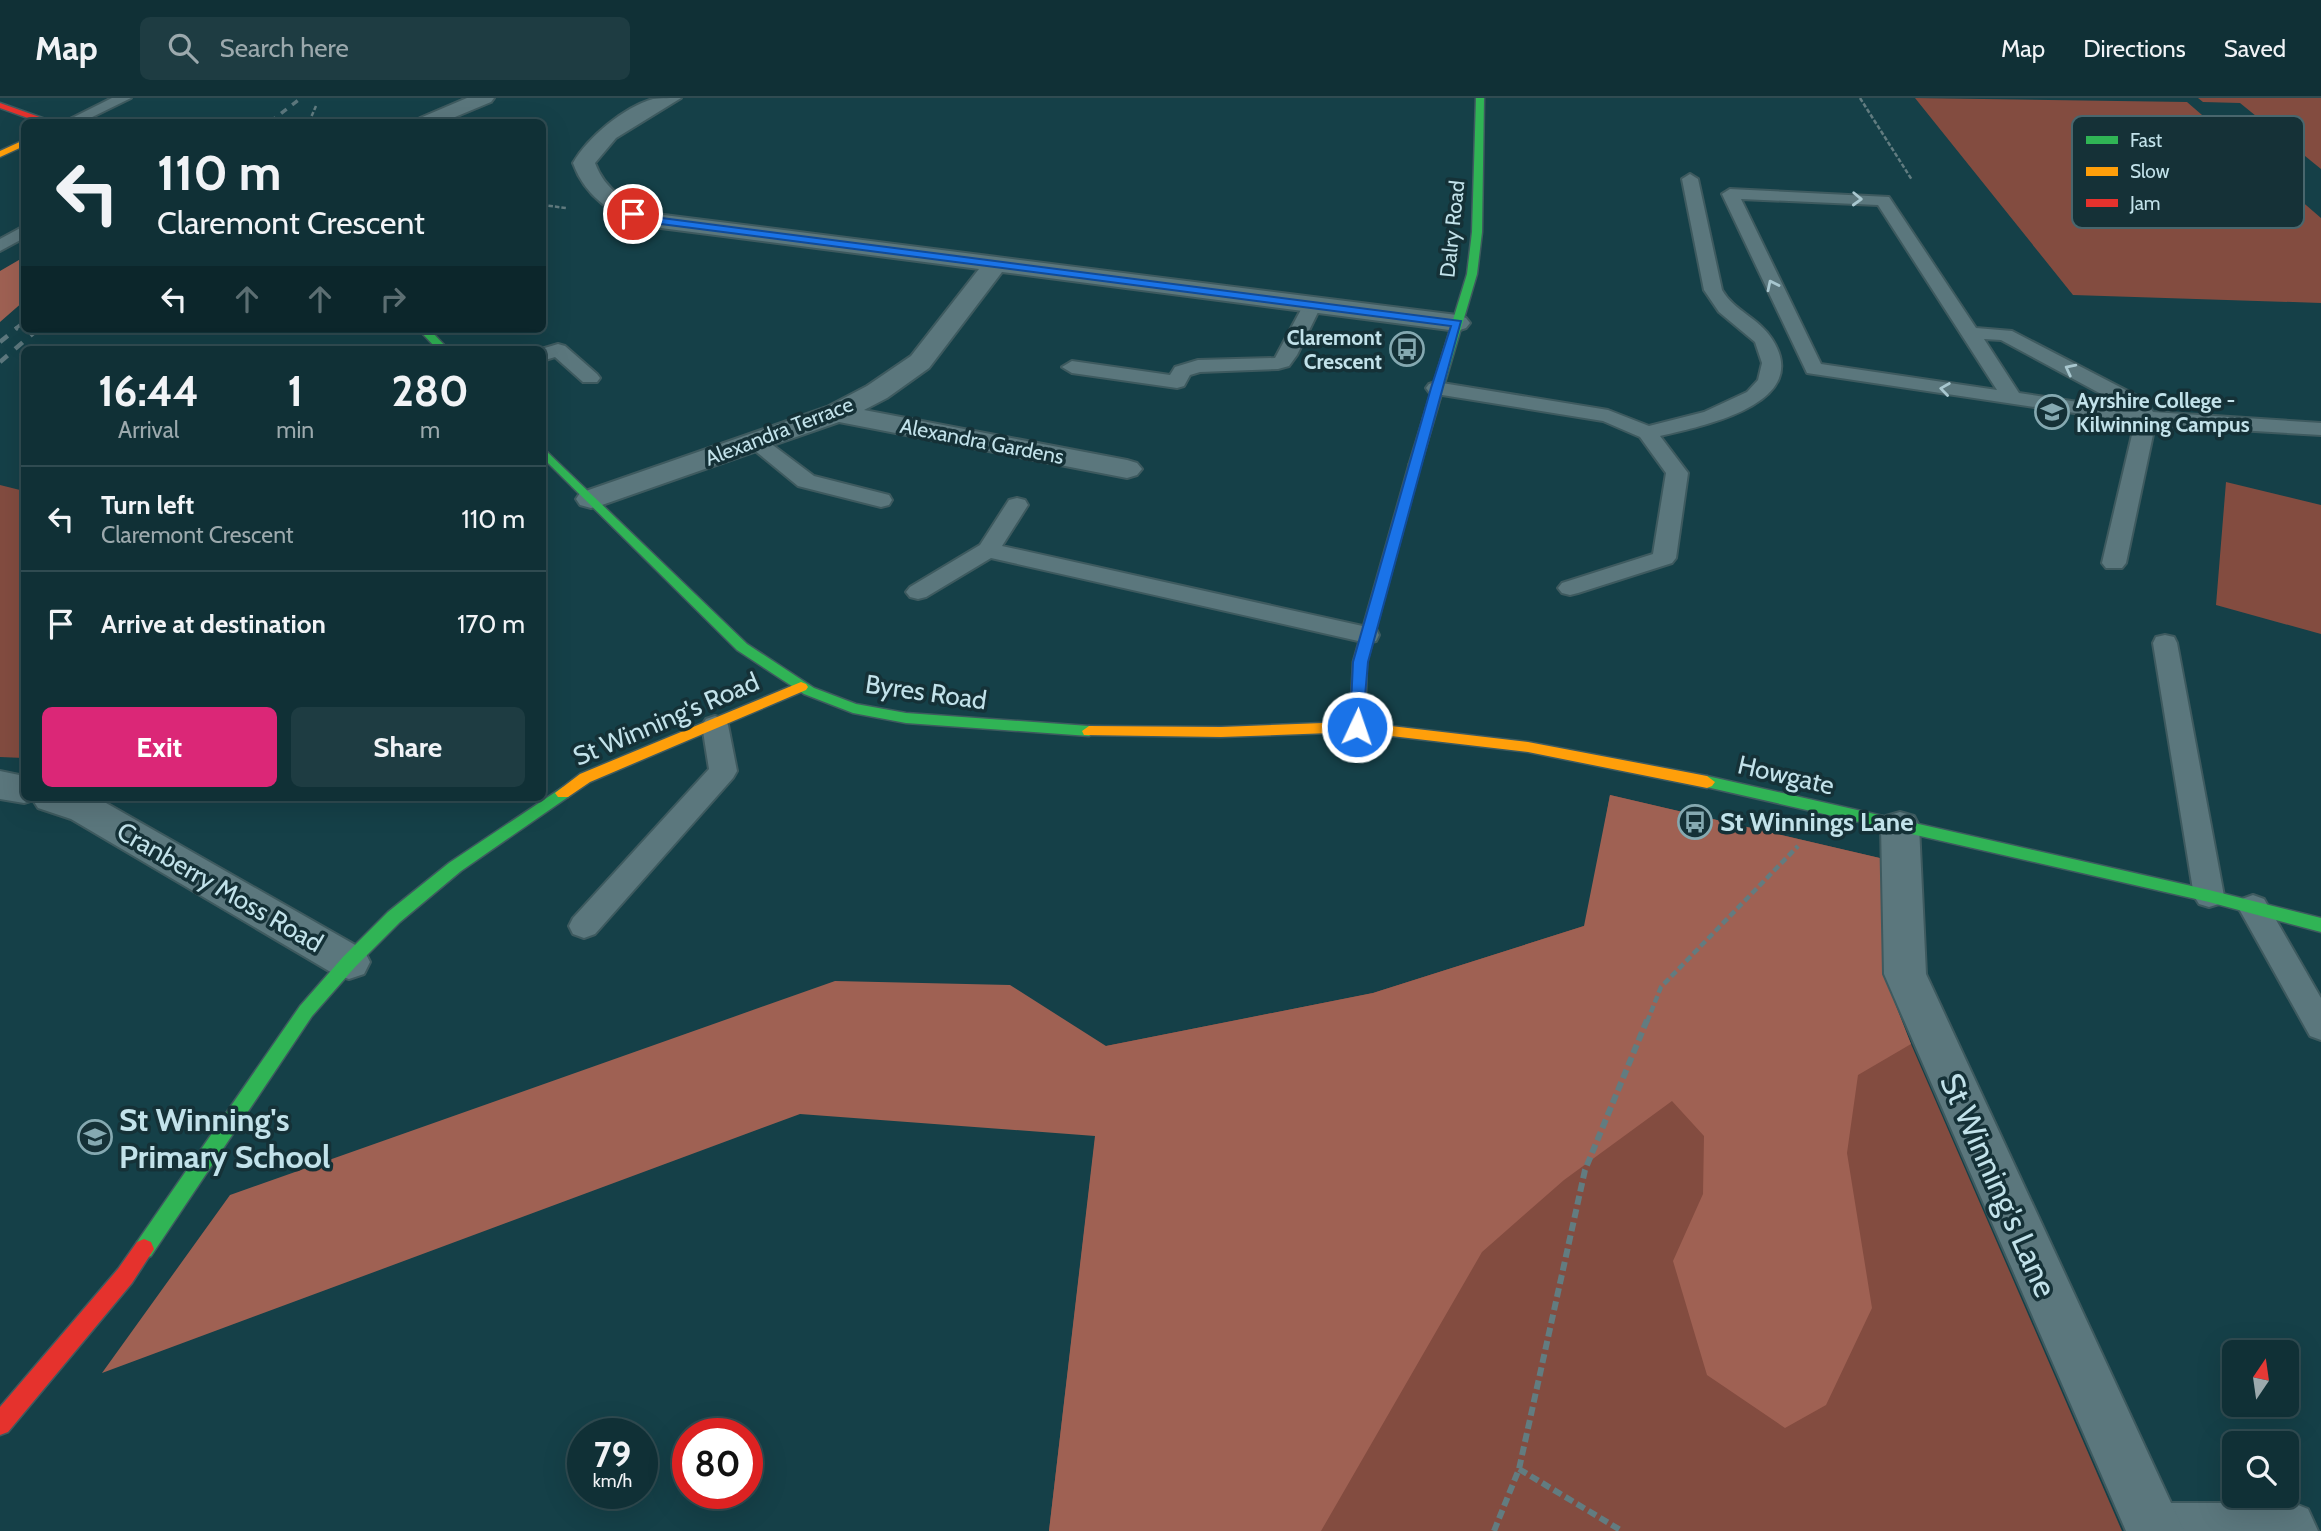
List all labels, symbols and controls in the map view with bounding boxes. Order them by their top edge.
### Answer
search box [140,17,630,80]
text: Map [35,28,98,68]
icon: search [164,29,202,67]
text: Search here [220,32,349,64]
text: Map [2001,34,2045,63]
text: Directions [2083,34,2186,63]
text: Saved [2224,34,2286,63]
legend [2072,116,2304,228]
text: Fast [2130,129,2163,152]
text: 110 m [157,143,281,202]
icon: left [42,147,133,238]
text: Slow [2130,160,2170,183]
street label: Dalry Road [1434,179,1470,279]
pin [603,184,663,244]
one-way arrow [1852,191,1863,206]
text: Jam [2129,192,2160,215]
icon: arrive [614,195,652,233]
text: Claremont Crescent [157,203,425,242]
icon: left [155,280,193,318]
icon: ahead [228,280,266,318]
icon: ahead [301,280,339,318]
icon: right [374,280,412,318]
one-way arrow [1766,280,1780,292]
place label: Claremont Crescent [1287,325,1382,374]
bus stop icon: Claremont Crescent [1388,330,1426,368]
one-way arrow [2065,363,2077,377]
text: 16:44 [98,365,199,417]
text: 1 [287,365,303,417]
text: 280 [391,365,469,417]
one-way arrow [1939,382,1951,397]
place label: Ayrshire College - Kilwinning Campus [2076,388,2250,437]
street label: Alexandra Terrace [701,391,857,471]
school or university icon: Ayrshire College - Kilwinning Campus [2033,393,2071,431]
street label: Alexandra Gardens [898,413,1066,469]
text: Arrival [118,416,179,444]
text: min [276,416,314,444]
text: m [420,416,440,444]
text: Turn left [101,489,194,521]
icon: left [42,500,80,538]
text: 110 m [461,503,525,535]
text: Claremont Crescent [101,521,294,549]
icon: arrive [42,605,80,643]
text: Arrive at destination [101,608,326,640]
text: 170 m [457,608,525,640]
street label: St Winning's Road [568,665,764,773]
street label: Byres Road [863,668,989,716]
position arrow [1320,690,1394,764]
button: Exit [42,707,277,787]
button: Share [291,707,525,787]
street label: Howgate [1735,748,1837,802]
bus stop icon: St Winnings Lane [1676,803,1714,841]
place label: St Winnings Lane [1720,806,1914,838]
street label: Cranberry Moss Road [111,815,329,959]
street label: St Winning's Lane [1932,1067,2066,1303]
place label: St Winning's Primary School [119,1100,330,1176]
school or university icon: St Winning's Primary School [76,1118,114,1156]
north arrow [2222,1340,2300,1418]
map controls [2222,1340,2299,1508]
speed limit sign: 80 [672,1418,763,1509]
button: search [2222,1431,2299,1508]
text: 79 [594,1433,631,1476]
text: km/h [593,1470,632,1492]

